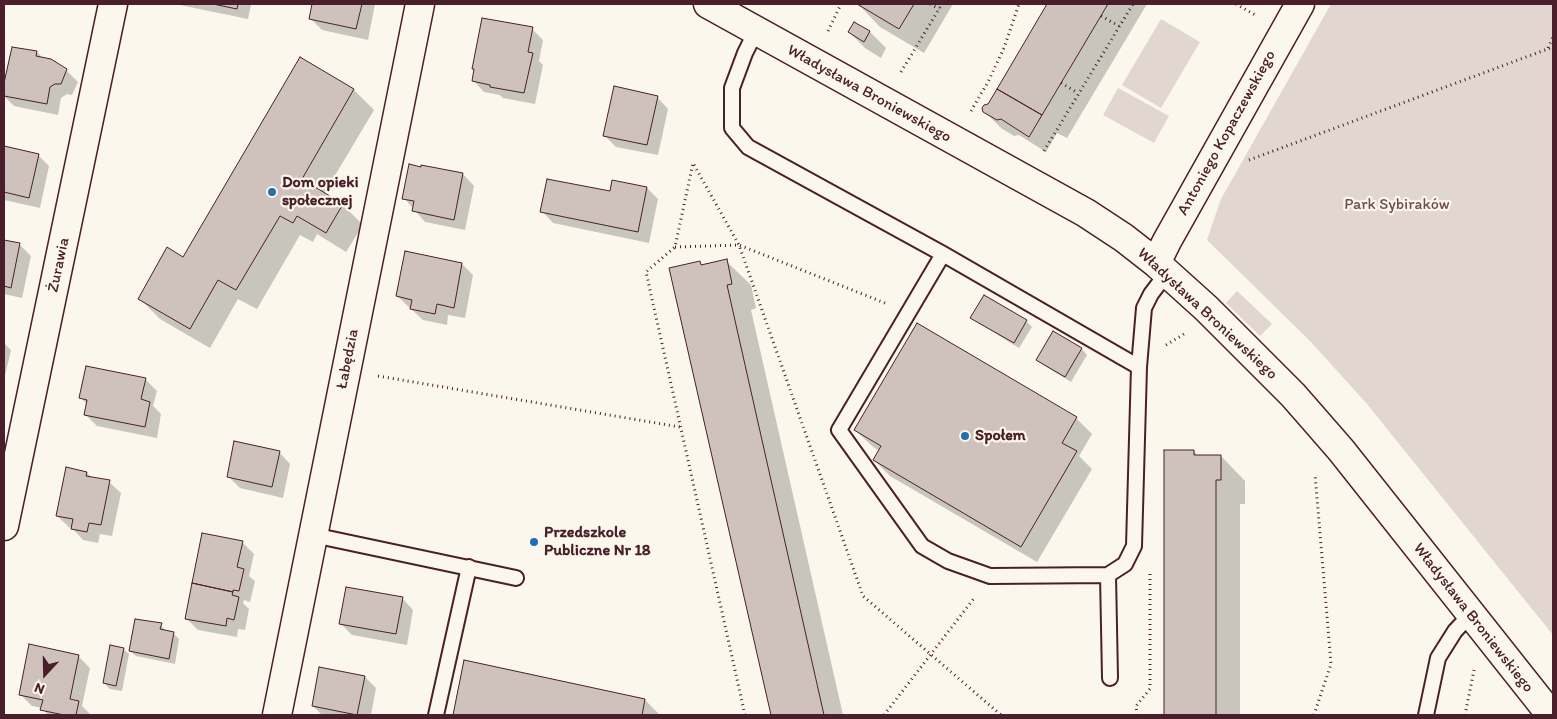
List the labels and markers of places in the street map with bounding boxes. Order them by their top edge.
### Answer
place label: Dom opieki społecznej [282,173,359,211]
marker: Dom opieki społecznej [266,186,278,198]
place label: Społem [975,426,1026,446]
marker: Społem [959,430,971,442]
place label: Przedszkole Publiczne Nr 18 [544,523,651,561]
marker: Przedszkole Publiczne Nr 18 [528,536,540,548]

